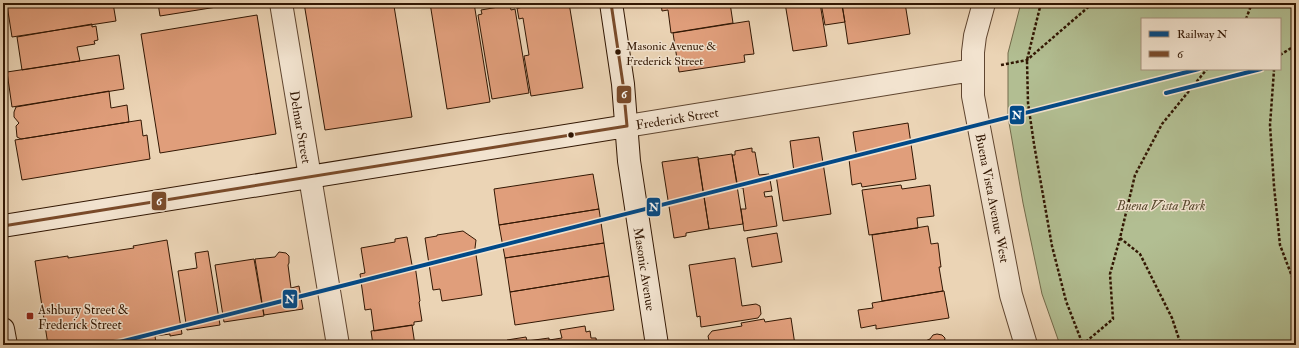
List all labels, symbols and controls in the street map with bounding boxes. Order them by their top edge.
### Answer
legend [1141,18,1281,70]
text: Railway N [1177,27,1228,42]
place label: Masonic Avenue & Frederick Street [626,39,716,69]
marker: Masonic Avenue & Frederick Street [613,47,623,57]
text: 6 [1177,47,1184,62]
line badge: 6 [616,85,632,104]
text: 6 [621,88,628,101]
street label: Delmar Street [286,89,314,165]
street label: Frederick Street [635,105,720,133]
line badge: N [1009,105,1025,125]
text: N [1011,109,1023,122]
unlabelled marker [566,130,576,140]
street label: Buena Vista Avenue West [972,132,1012,264]
line badge: 6 [151,191,167,211]
text: 6 [156,195,163,208]
line badge: N [646,197,661,217]
park label: Buena Vista Park [1116,198,1205,214]
text: N [648,201,660,214]
street label: Masonic Avenue [630,226,659,313]
line badge: N [282,289,298,309]
text: N [284,293,296,306]
place label: Ashbury Street & Frederick Street [37,302,129,333]
marker: Ashbury Street & Frederick Street [25,311,35,321]

